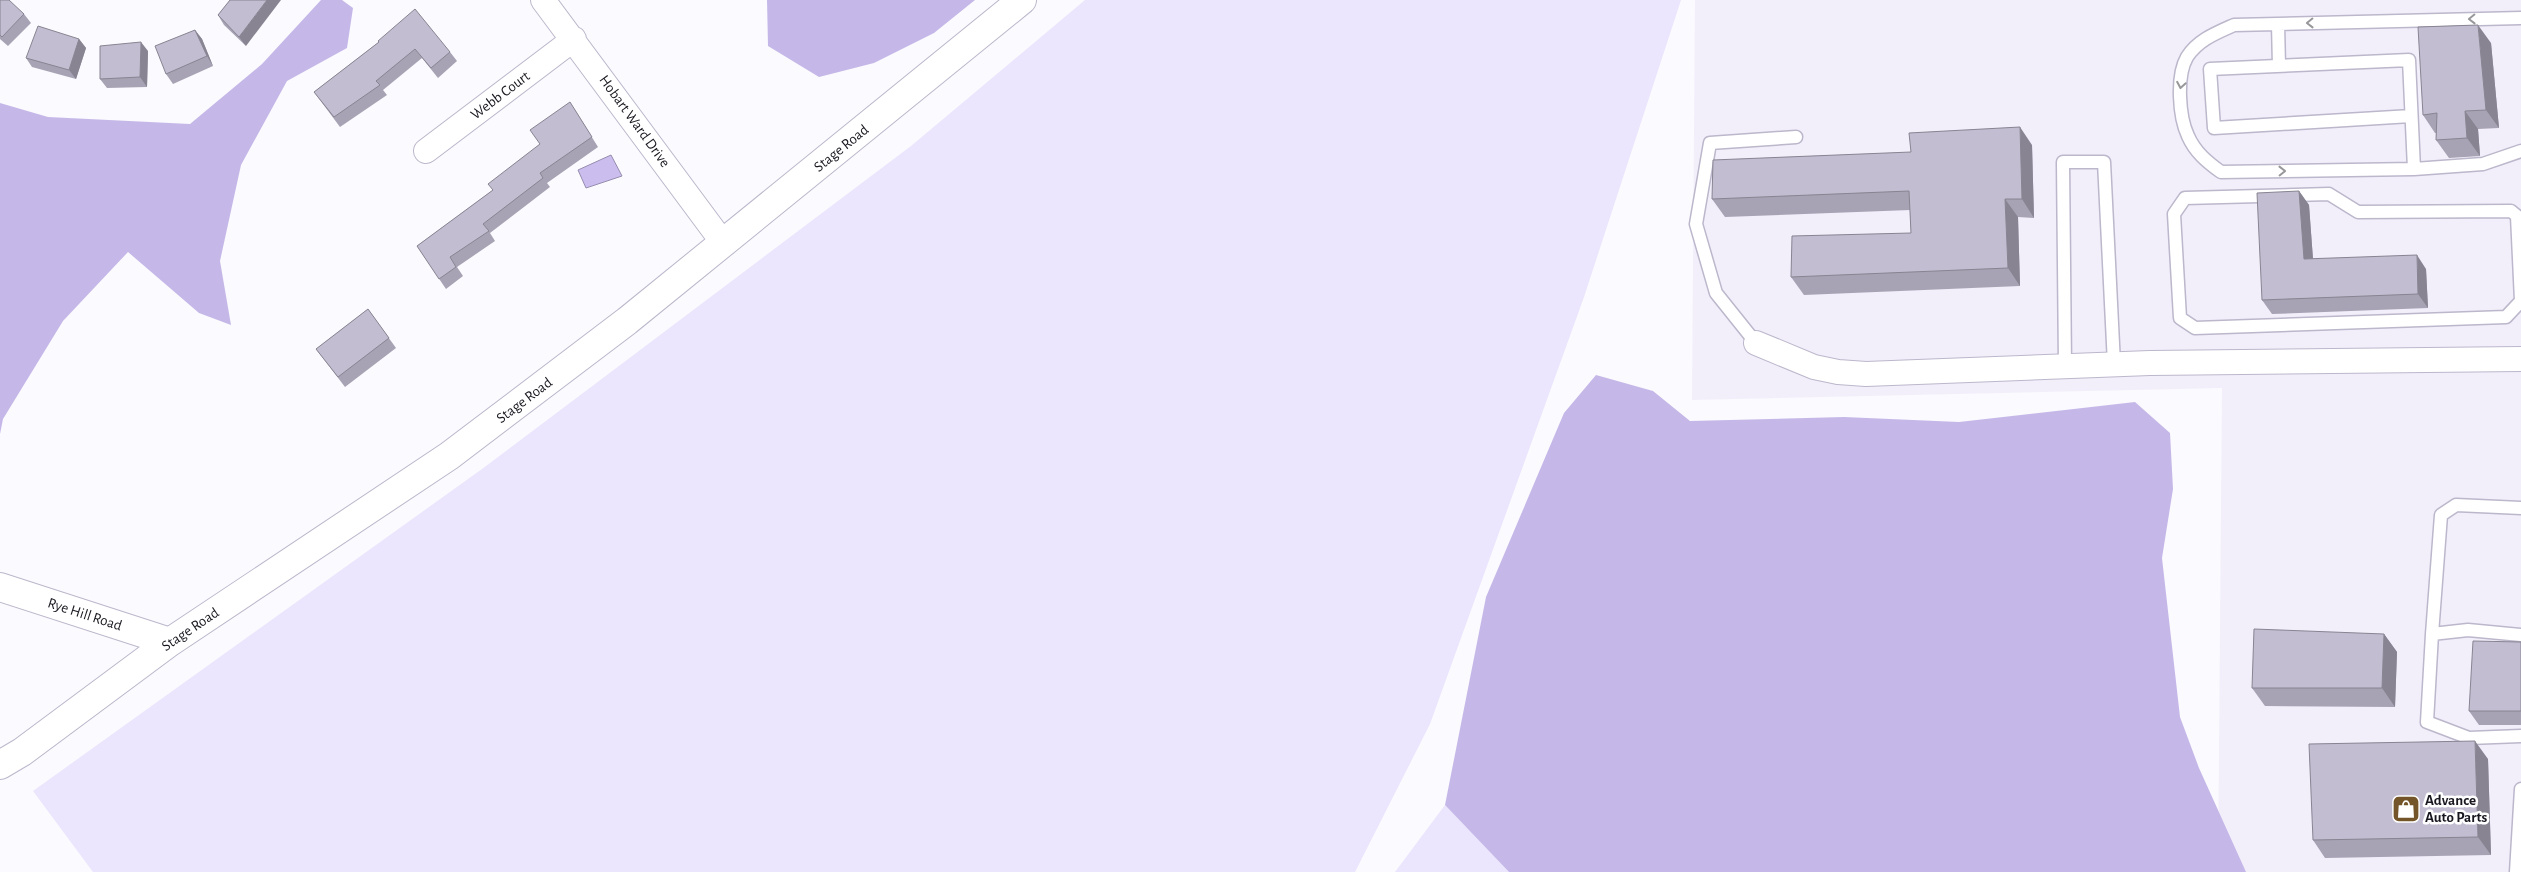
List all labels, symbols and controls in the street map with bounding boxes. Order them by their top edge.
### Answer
one-way arrow [2468,14,2476,24]
one-way arrow [2306,18,2314,28]
street label: Webb Court [468,68,533,122]
street label: Hobart Ward Drive [596,73,673,170]
one-way arrow [2176,81,2186,90]
street label: Stage Road [811,122,872,175]
one-way arrow [2278,166,2286,176]
street label: Stage Road [494,375,555,426]
street label: Rye Hill Road [46,595,124,634]
street label: Stage Road [159,605,222,654]
place label: Advance Auto Parts [2425,793,2488,825]
shop icon: Advance Auto Parts [2391,794,2421,824]

